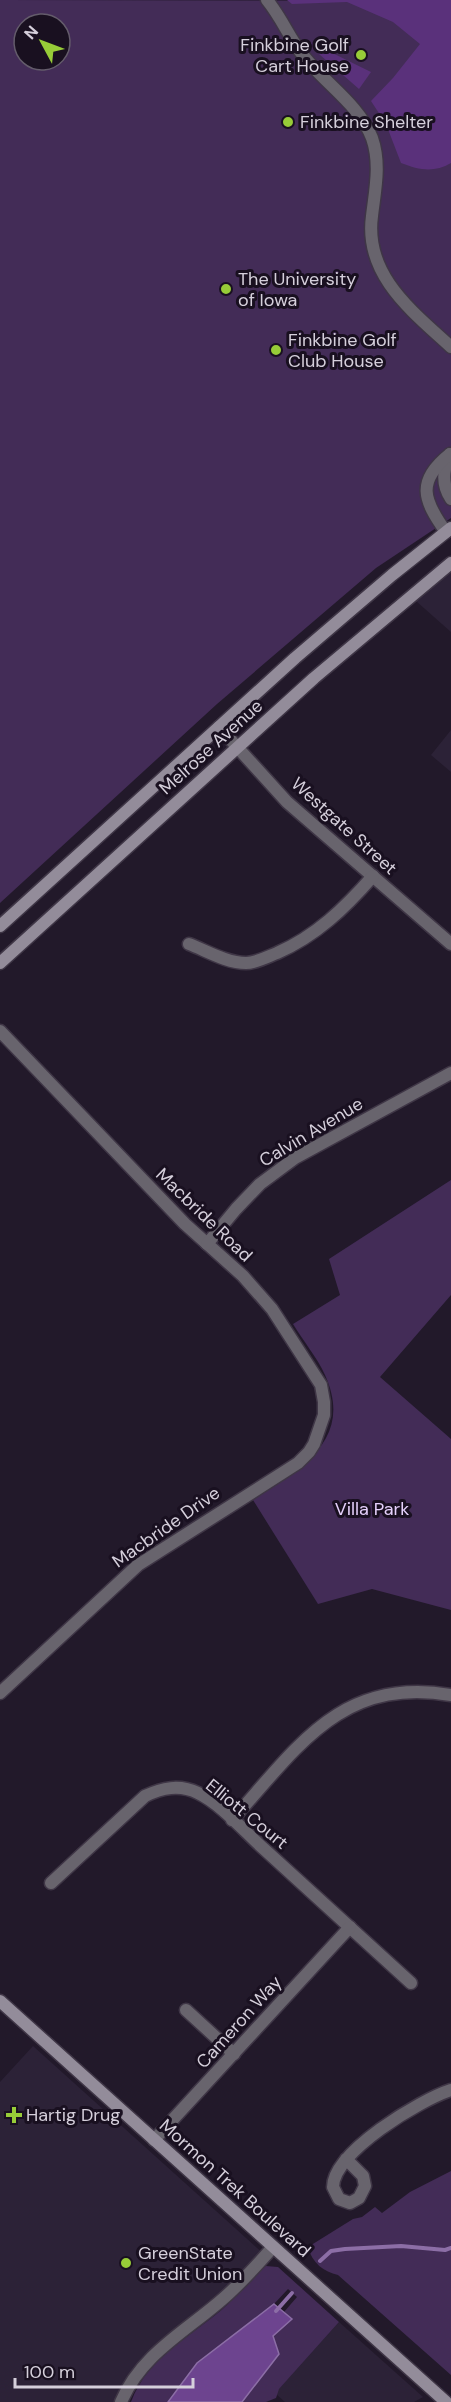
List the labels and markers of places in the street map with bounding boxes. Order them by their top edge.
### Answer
place label: Finkbine Golf Cart House [240,33,349,78]
marker: Finkbine Golf Cart House [354,48,368,62]
place label: Finkbine Shelter [300,110,433,134]
marker: Finkbine Shelter [281,115,295,129]
place label: The University of Iowa [238,267,356,312]
marker: The University of Iowa [219,282,233,296]
place label: Finkbine Golf Club House [288,328,397,373]
marker: Finkbine Golf Club House [269,343,283,357]
place label: Hartig Drug [26,2103,120,2127]
marker: Hartig Drug [7,2108,21,2122]
place label: GreenState Credit Union [138,2241,242,2286]
marker: GreenState Credit Union [119,2256,133,2270]

